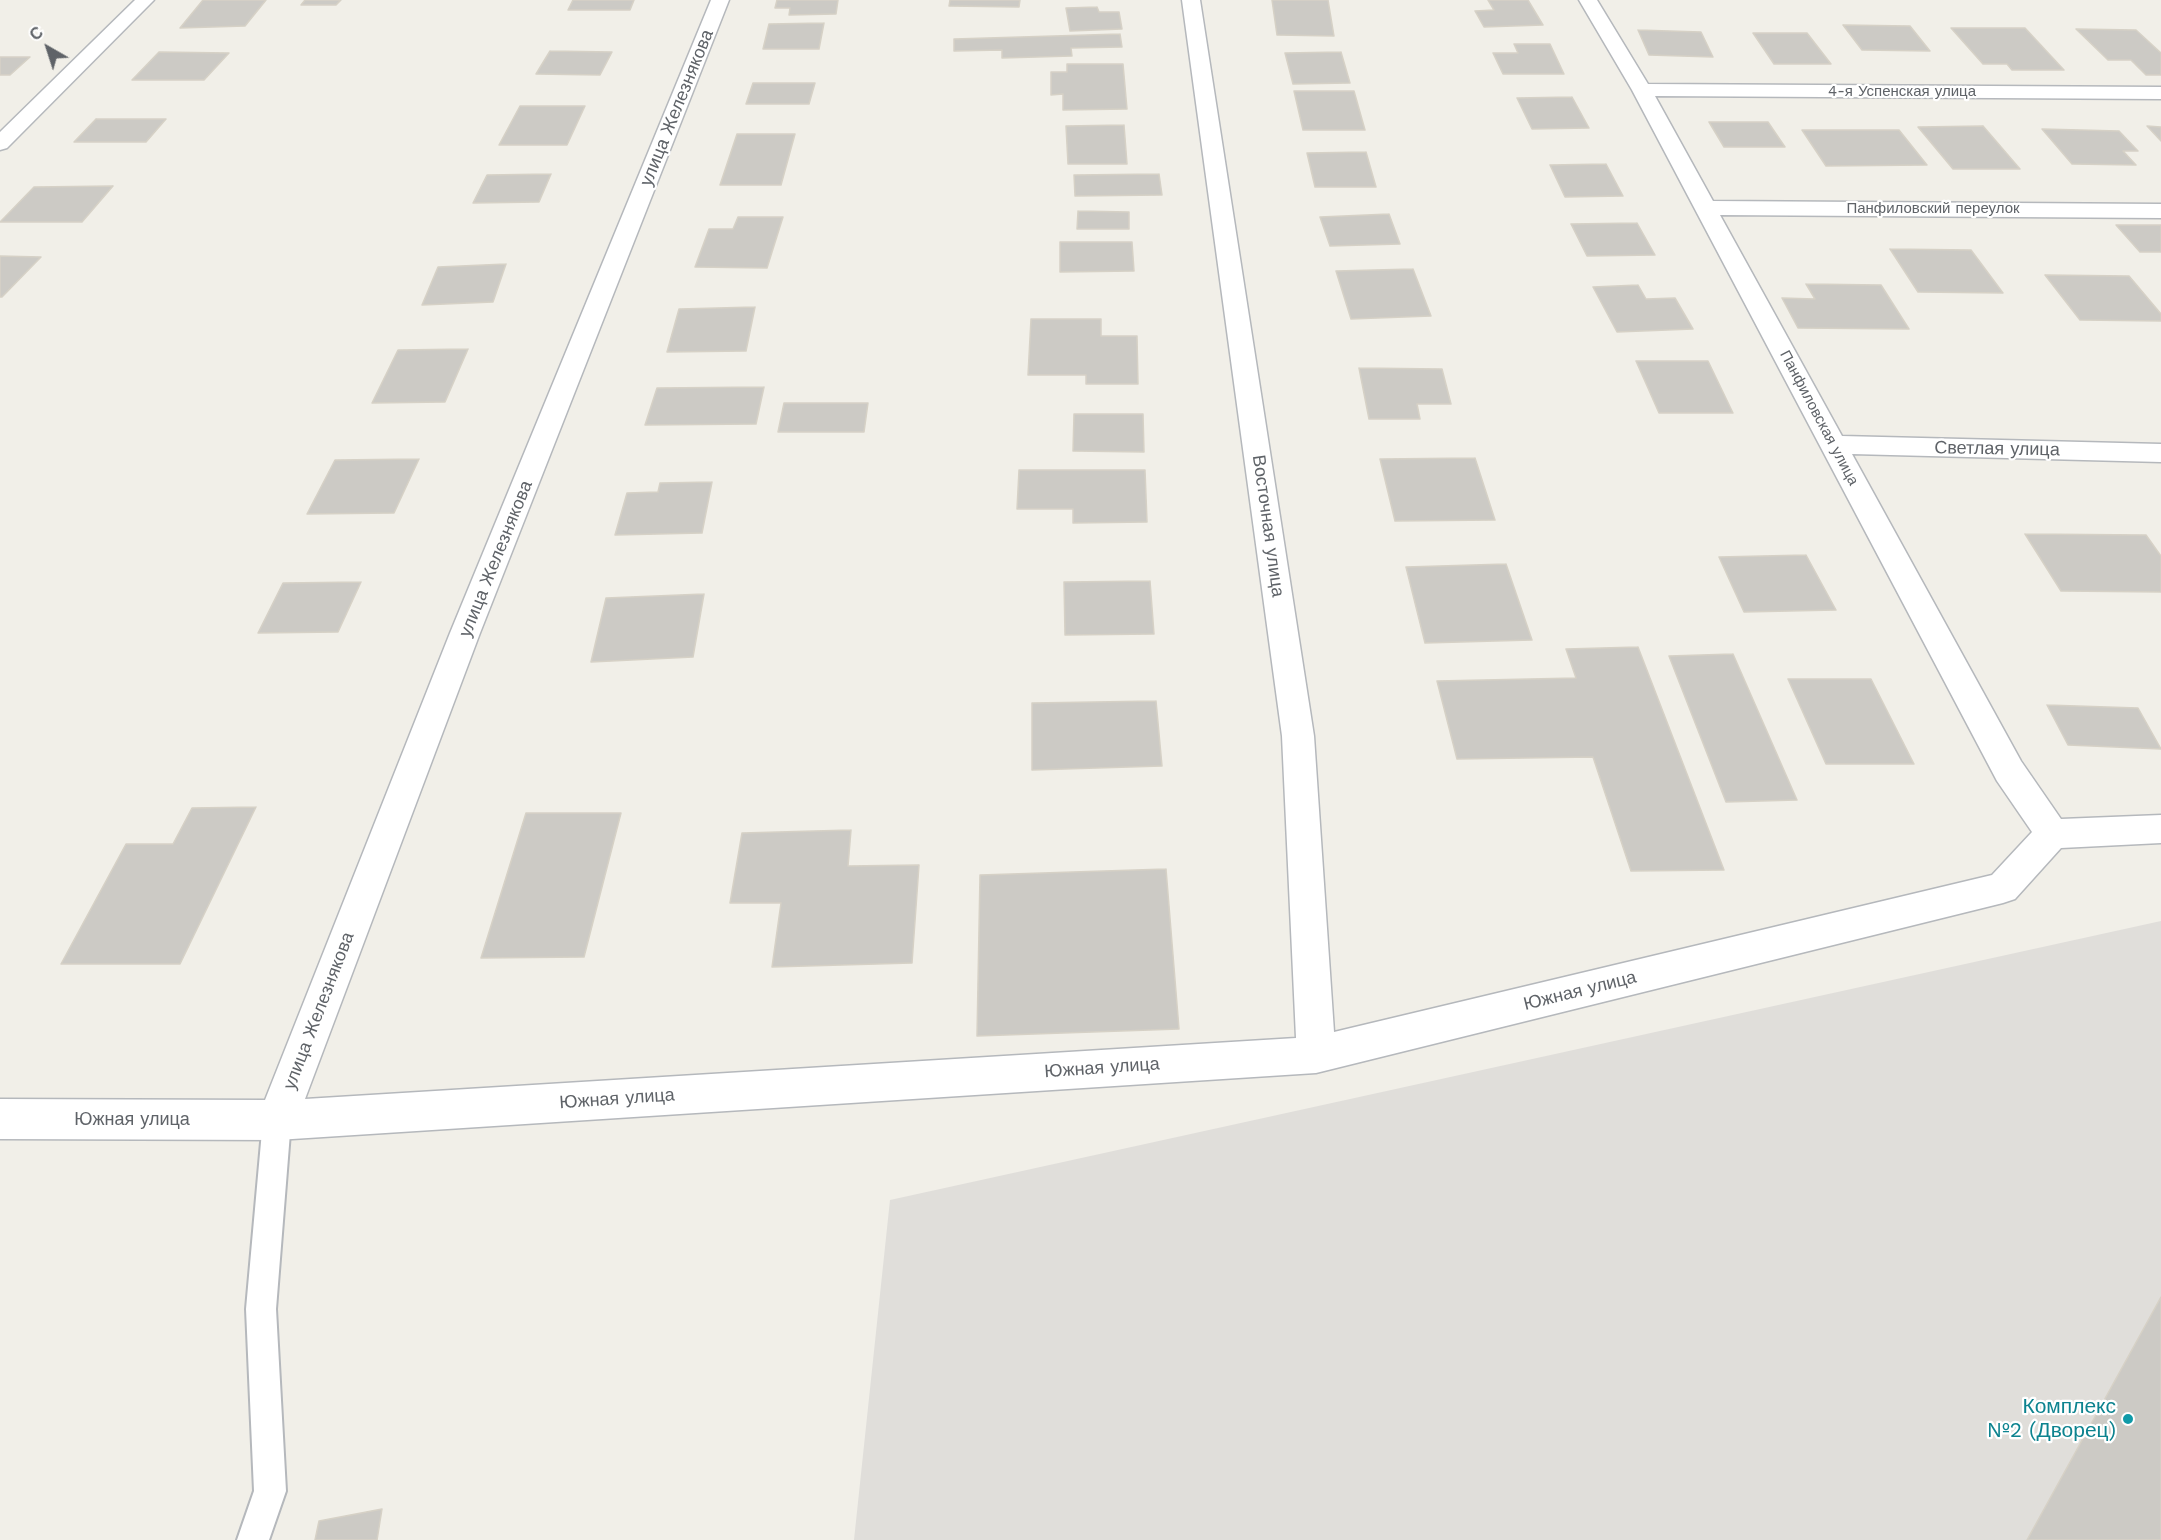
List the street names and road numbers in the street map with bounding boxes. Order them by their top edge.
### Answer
street label: улица Железнякова [636,27,718,189]
street label: 4-я Успенская улица [1828,83,1976,101]
street label: Панфиловский переулок [1846,200,2020,218]
street label: Панфиловская улица [1776,347,1862,489]
street label: Светлая улица [1934,437,2060,461]
street label: Восточная улица [1247,454,1289,598]
street label: улица Железнякова [455,478,537,640]
street label: улица Железнякова [279,929,359,1093]
street label: Южная улица [1521,967,1639,1015]
street label: Южная улица [1044,1053,1160,1083]
street label: Южная улица [559,1084,675,1114]
street label: Южная улица [74,1109,190,1131]

